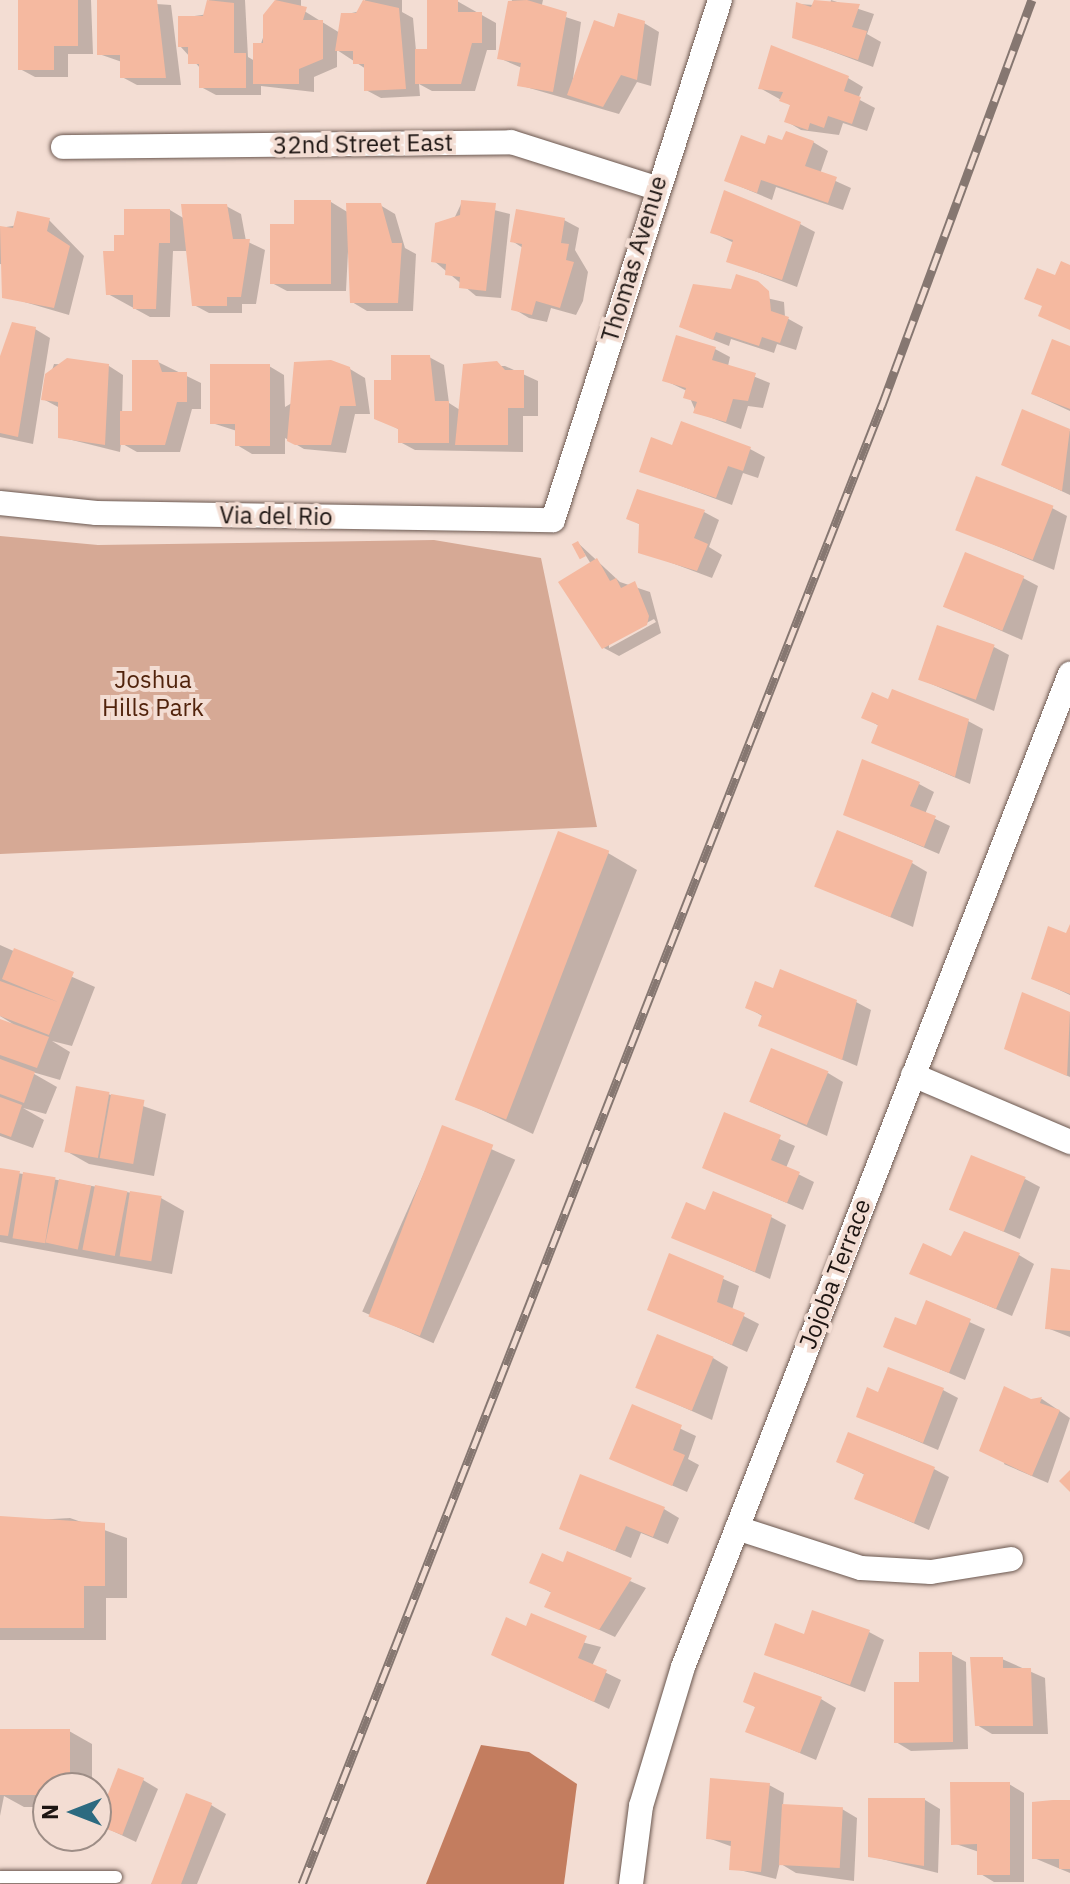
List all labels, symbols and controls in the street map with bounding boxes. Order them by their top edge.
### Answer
street label: 32nd Street East [273,128,453,160]
street label: Thomas Avenue [595,173,673,345]
street label: Via del Rio [219,501,333,531]
park label: Joshua Hills Park [102,666,204,722]
street label: Jojoba Terrace [793,1195,877,1353]
north arrow [32,1772,112,1852]
text: N [35,1804,64,1820]

